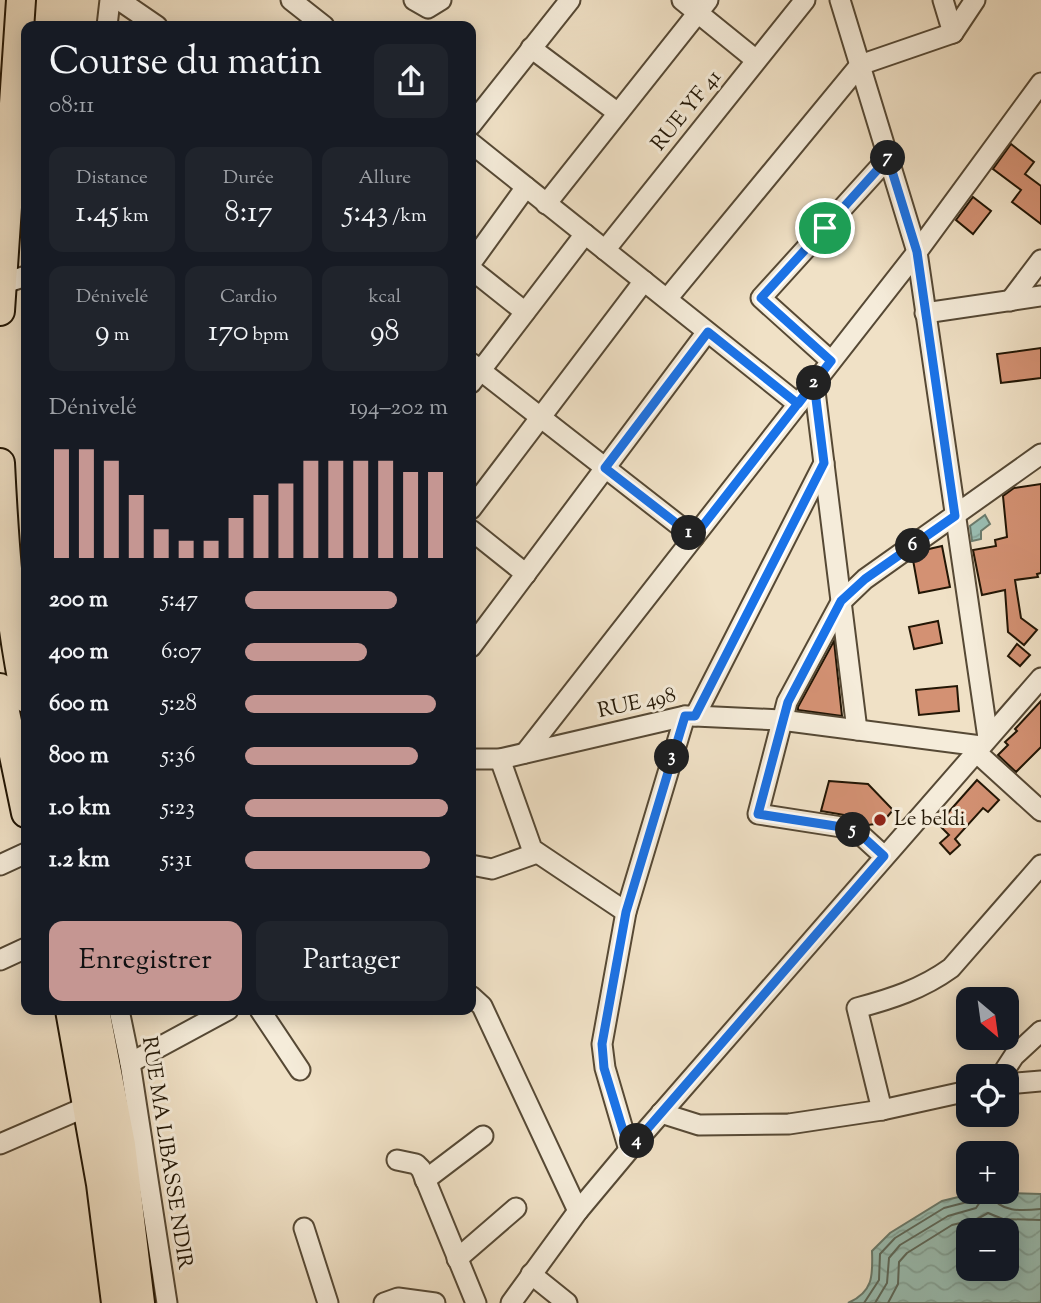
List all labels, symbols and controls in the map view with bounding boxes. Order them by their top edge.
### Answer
text: Course du matin [49,37,322,91]
button: share [374,44,448,118]
street label: RUE YF 41 [645,64,729,158]
text: 08:11 [49,90,94,123]
pin: 7 [870,140,906,176]
text: 7 [883,144,892,171]
text: Distance [76,165,148,192]
text: Durée [223,165,274,192]
text: Allure [358,165,411,192]
text: 1.45 [76,192,119,235]
text: 8:17 [224,192,273,235]
text: 5:43 [343,192,388,235]
pin [795,198,855,258]
text: km [119,203,149,230]
text: /km [388,203,427,230]
icon: arrive [806,209,844,247]
text: Dénivelé [76,284,148,311]
text: Cardio [220,284,277,311]
text: kcal [369,284,401,311]
text: 9 [95,311,110,354]
text: 170 [208,311,249,354]
text: 98 [370,311,400,354]
text: m [110,322,129,349]
text: bpm [249,322,289,349]
pin: 2 [796,366,832,400]
text: 2 [809,369,818,396]
text: Dénivelé [49,392,137,425]
text: 194–202 m [349,392,448,425]
pin: 1 [672,516,706,550]
text: 1 [685,519,692,546]
pin: 6 [895,528,930,564]
text: 6 [908,532,917,559]
text: 200 m [49,584,108,617]
text: 5:47 [161,584,198,617]
text: 400 m [49,636,109,669]
text: 6:07 [161,636,202,669]
street label: RUE 498 [595,681,679,727]
text: 600 m [49,688,109,721]
text: 5:28 [161,688,197,721]
text: 800 m [49,740,109,773]
text: 5:36 [161,740,195,773]
pin: 3 [654,740,690,774]
text: 3 [668,743,675,770]
text: 1.0 km [49,792,111,825]
text: 5:23 [161,792,195,825]
place label: Le beldi [894,805,966,835]
pin: 5 [836,812,870,848]
marker: Le beldi [872,812,888,828]
text: 5 [849,816,856,843]
text: 1.2 km [49,844,110,877]
text: 5:31 [161,844,192,877]
button: Enregistrer [49,921,242,1001]
button: Partager [256,921,448,1001]
north arrow [956,987,1018,1050]
map controls [956,987,1019,1281]
street label: RUE MA LIBASSE NDIR [133,1034,199,1272]
button: locate [956,1064,1019,1127]
pin: 4 [620,1124,654,1158]
text: 4 [632,1127,641,1154]
button: + [956,1141,1019,1204]
button: − [956,1218,1019,1281]

